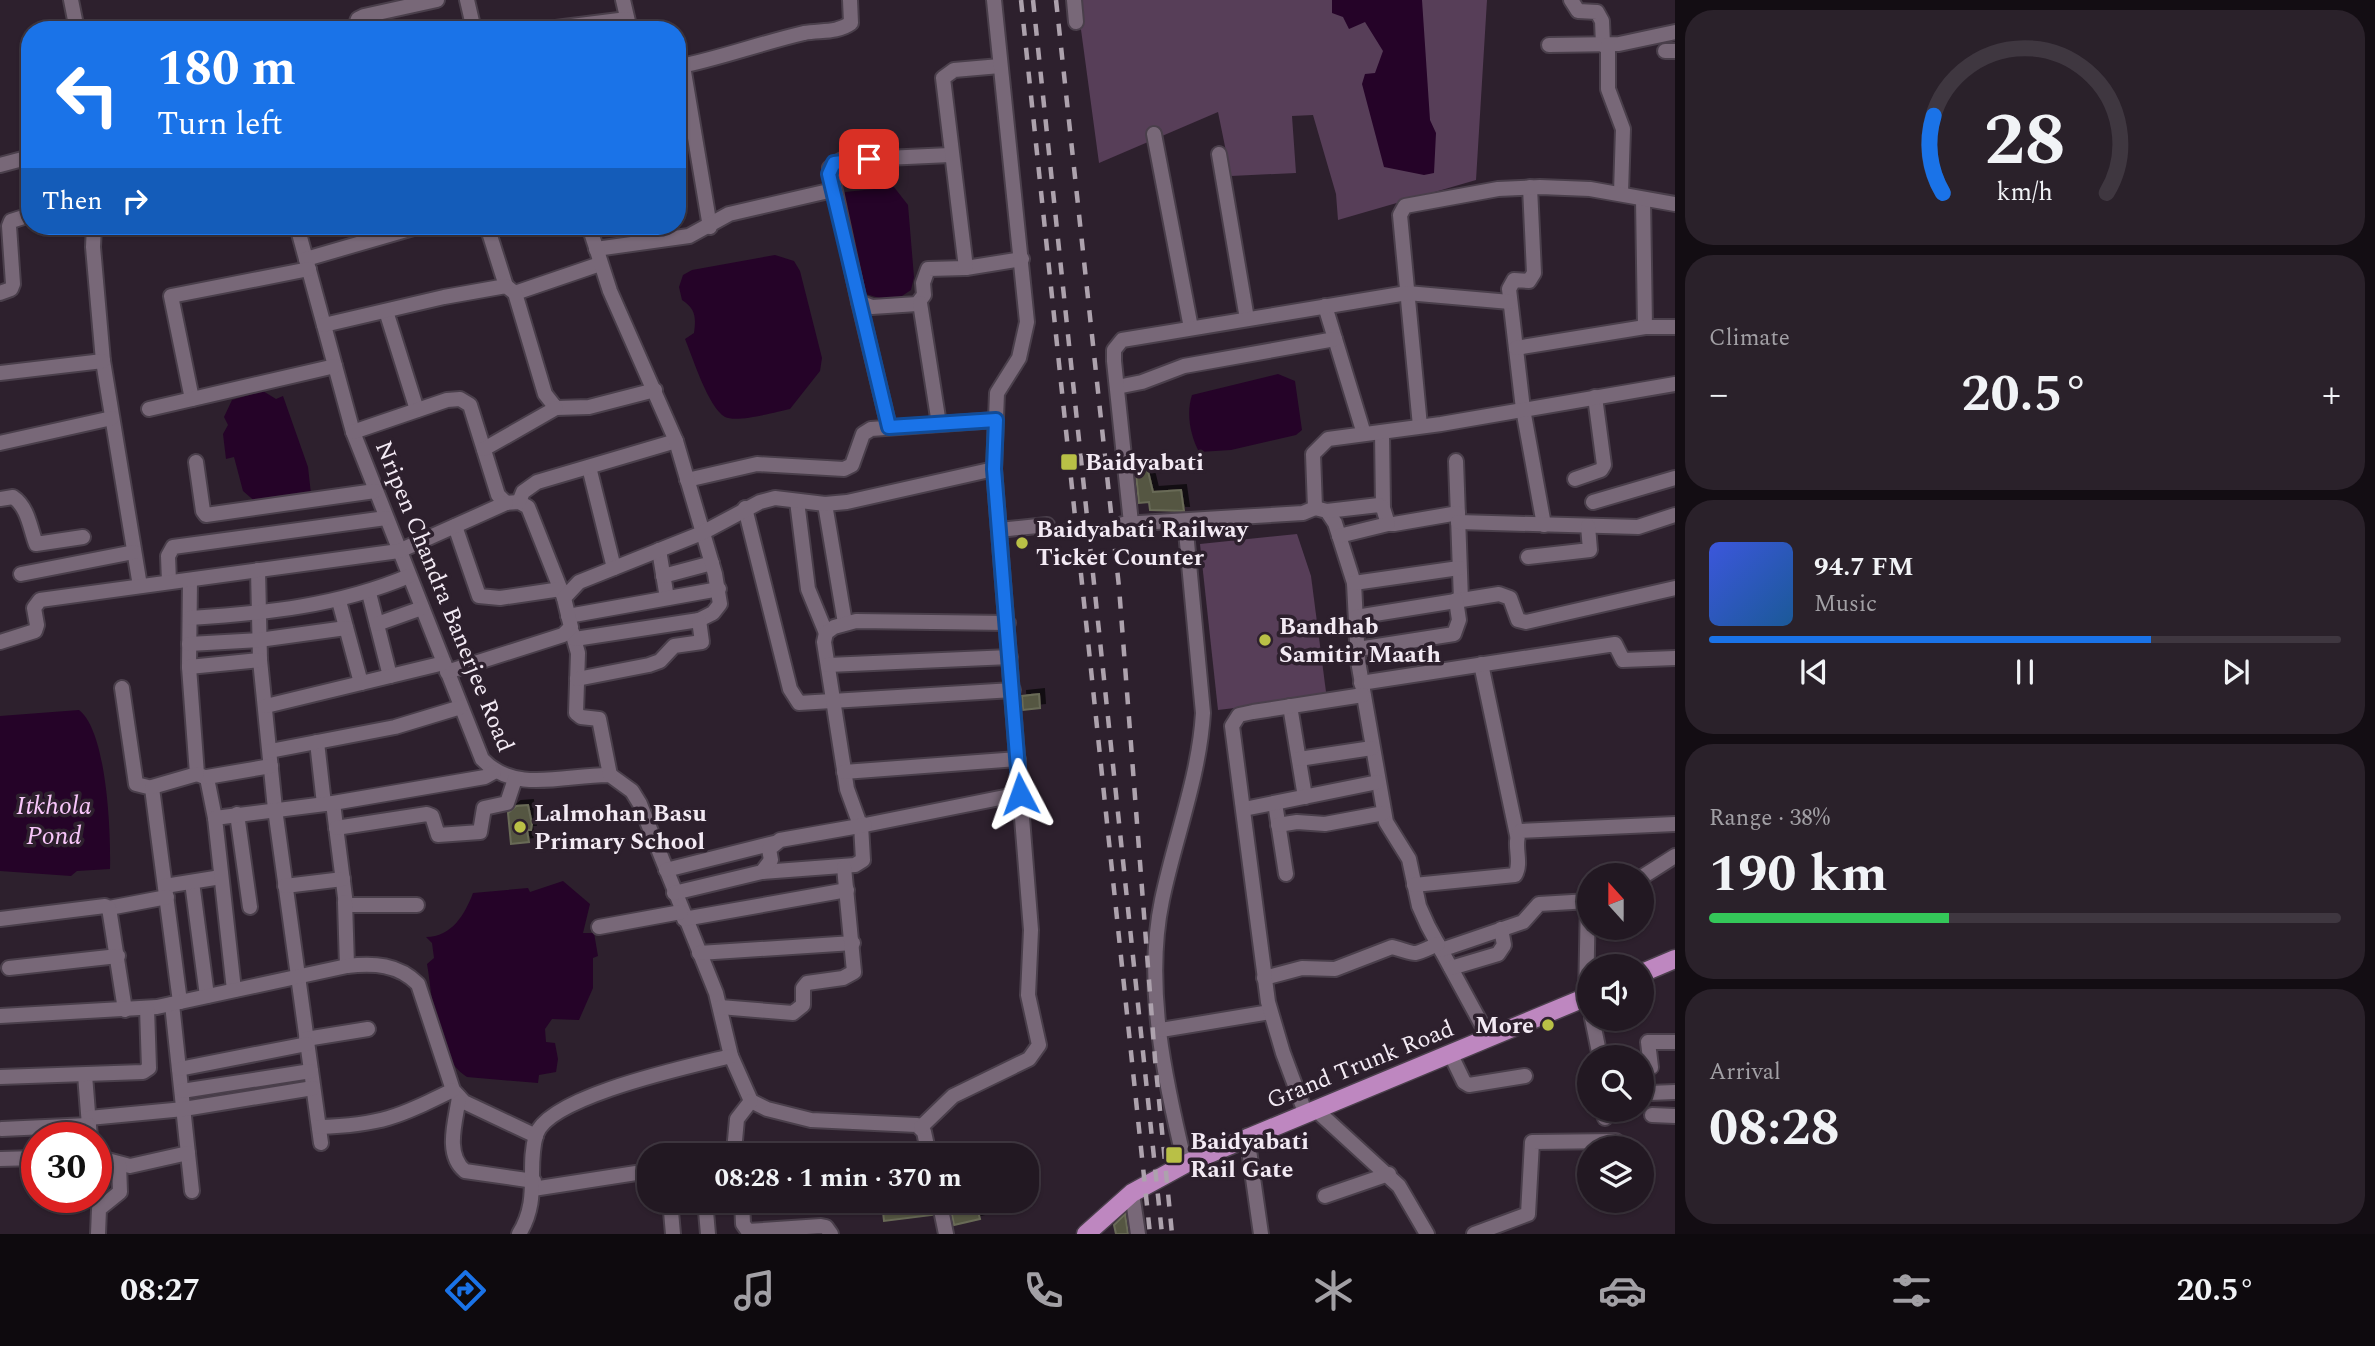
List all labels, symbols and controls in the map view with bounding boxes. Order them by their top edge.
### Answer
text: 180 m [157,32,296,107]
icon: left [42,49,133,140]
text: 28 [1984,87,2066,198]
text: Turn left [157,100,283,149]
pin [839,129,899,189]
icon: arrive [850,140,888,178]
text: km/h [1997,174,2053,212]
text: Then [42,181,102,221]
icon: right [116,182,154,220]
text: Climate [1709,321,1790,356]
text: 20.5° [1961,355,2089,434]
text: − [1709,366,1728,424]
text: + [2322,366,2341,424]
street label: Nripen Chandra Banerjee Road [365,435,523,757]
place label: Baidyabati [1085,445,1204,481]
marker: Baidyabati [1059,452,1079,472]
place label: Baidyabati Railway Ticket Counter [1036,512,1249,576]
marker: Baidyabati Railway Ticket Counter [1014,535,1030,551]
text: 94.7 FM [1814,547,1914,587]
text: Music [1814,587,1877,622]
place label: Bandhab Samitir Maath [1279,609,1441,673]
marker: Bandhab Samitir Maath [1257,632,1273,648]
icon: previous [1795,653,1833,691]
icon: pause [2006,653,2044,691]
icon: next [2217,653,2255,691]
position arrow [983,757,1057,831]
water label: Itkhola Pond [16,786,92,856]
place label: Lalmohan Basu Primary School [534,796,707,860]
text: Range · 38% [1709,801,1830,836]
marker: Lalmohan Basu Primary School [512,819,528,835]
text: 190 km [1709,835,1888,914]
north arrow [1577,863,1654,940]
map controls [1577,863,1654,1213]
button: sound [1577,954,1654,1031]
place label: More [1475,1008,1534,1044]
street label: Grand Trunk Road [1261,1011,1459,1119]
marker: More [1540,1017,1556,1033]
button: search [1577,1045,1654,1122]
text: Arrival [1709,1055,1781,1090]
text: 08:28 [1709,1089,1840,1168]
speed limit sign: 30 [21,1122,112,1213]
place label: Baidyabati Rail Gate [1190,1124,1309,1188]
button: layers [1577,1136,1654,1213]
marker: Baidyabati Rail Gate [1164,1145,1184,1165]
text: 08:28 · 1 min · 370 m [714,1158,962,1198]
text: 08:27 [120,1266,201,1315]
icon: directions [441,1266,490,1315]
icon: music [730,1266,779,1315]
icon: phone [1019,1266,1068,1315]
icon: climate [1309,1266,1358,1315]
icon: car [1598,1266,1647,1315]
icon: filters [1887,1266,1936,1315]
text: 20.5° [2176,1266,2255,1315]

